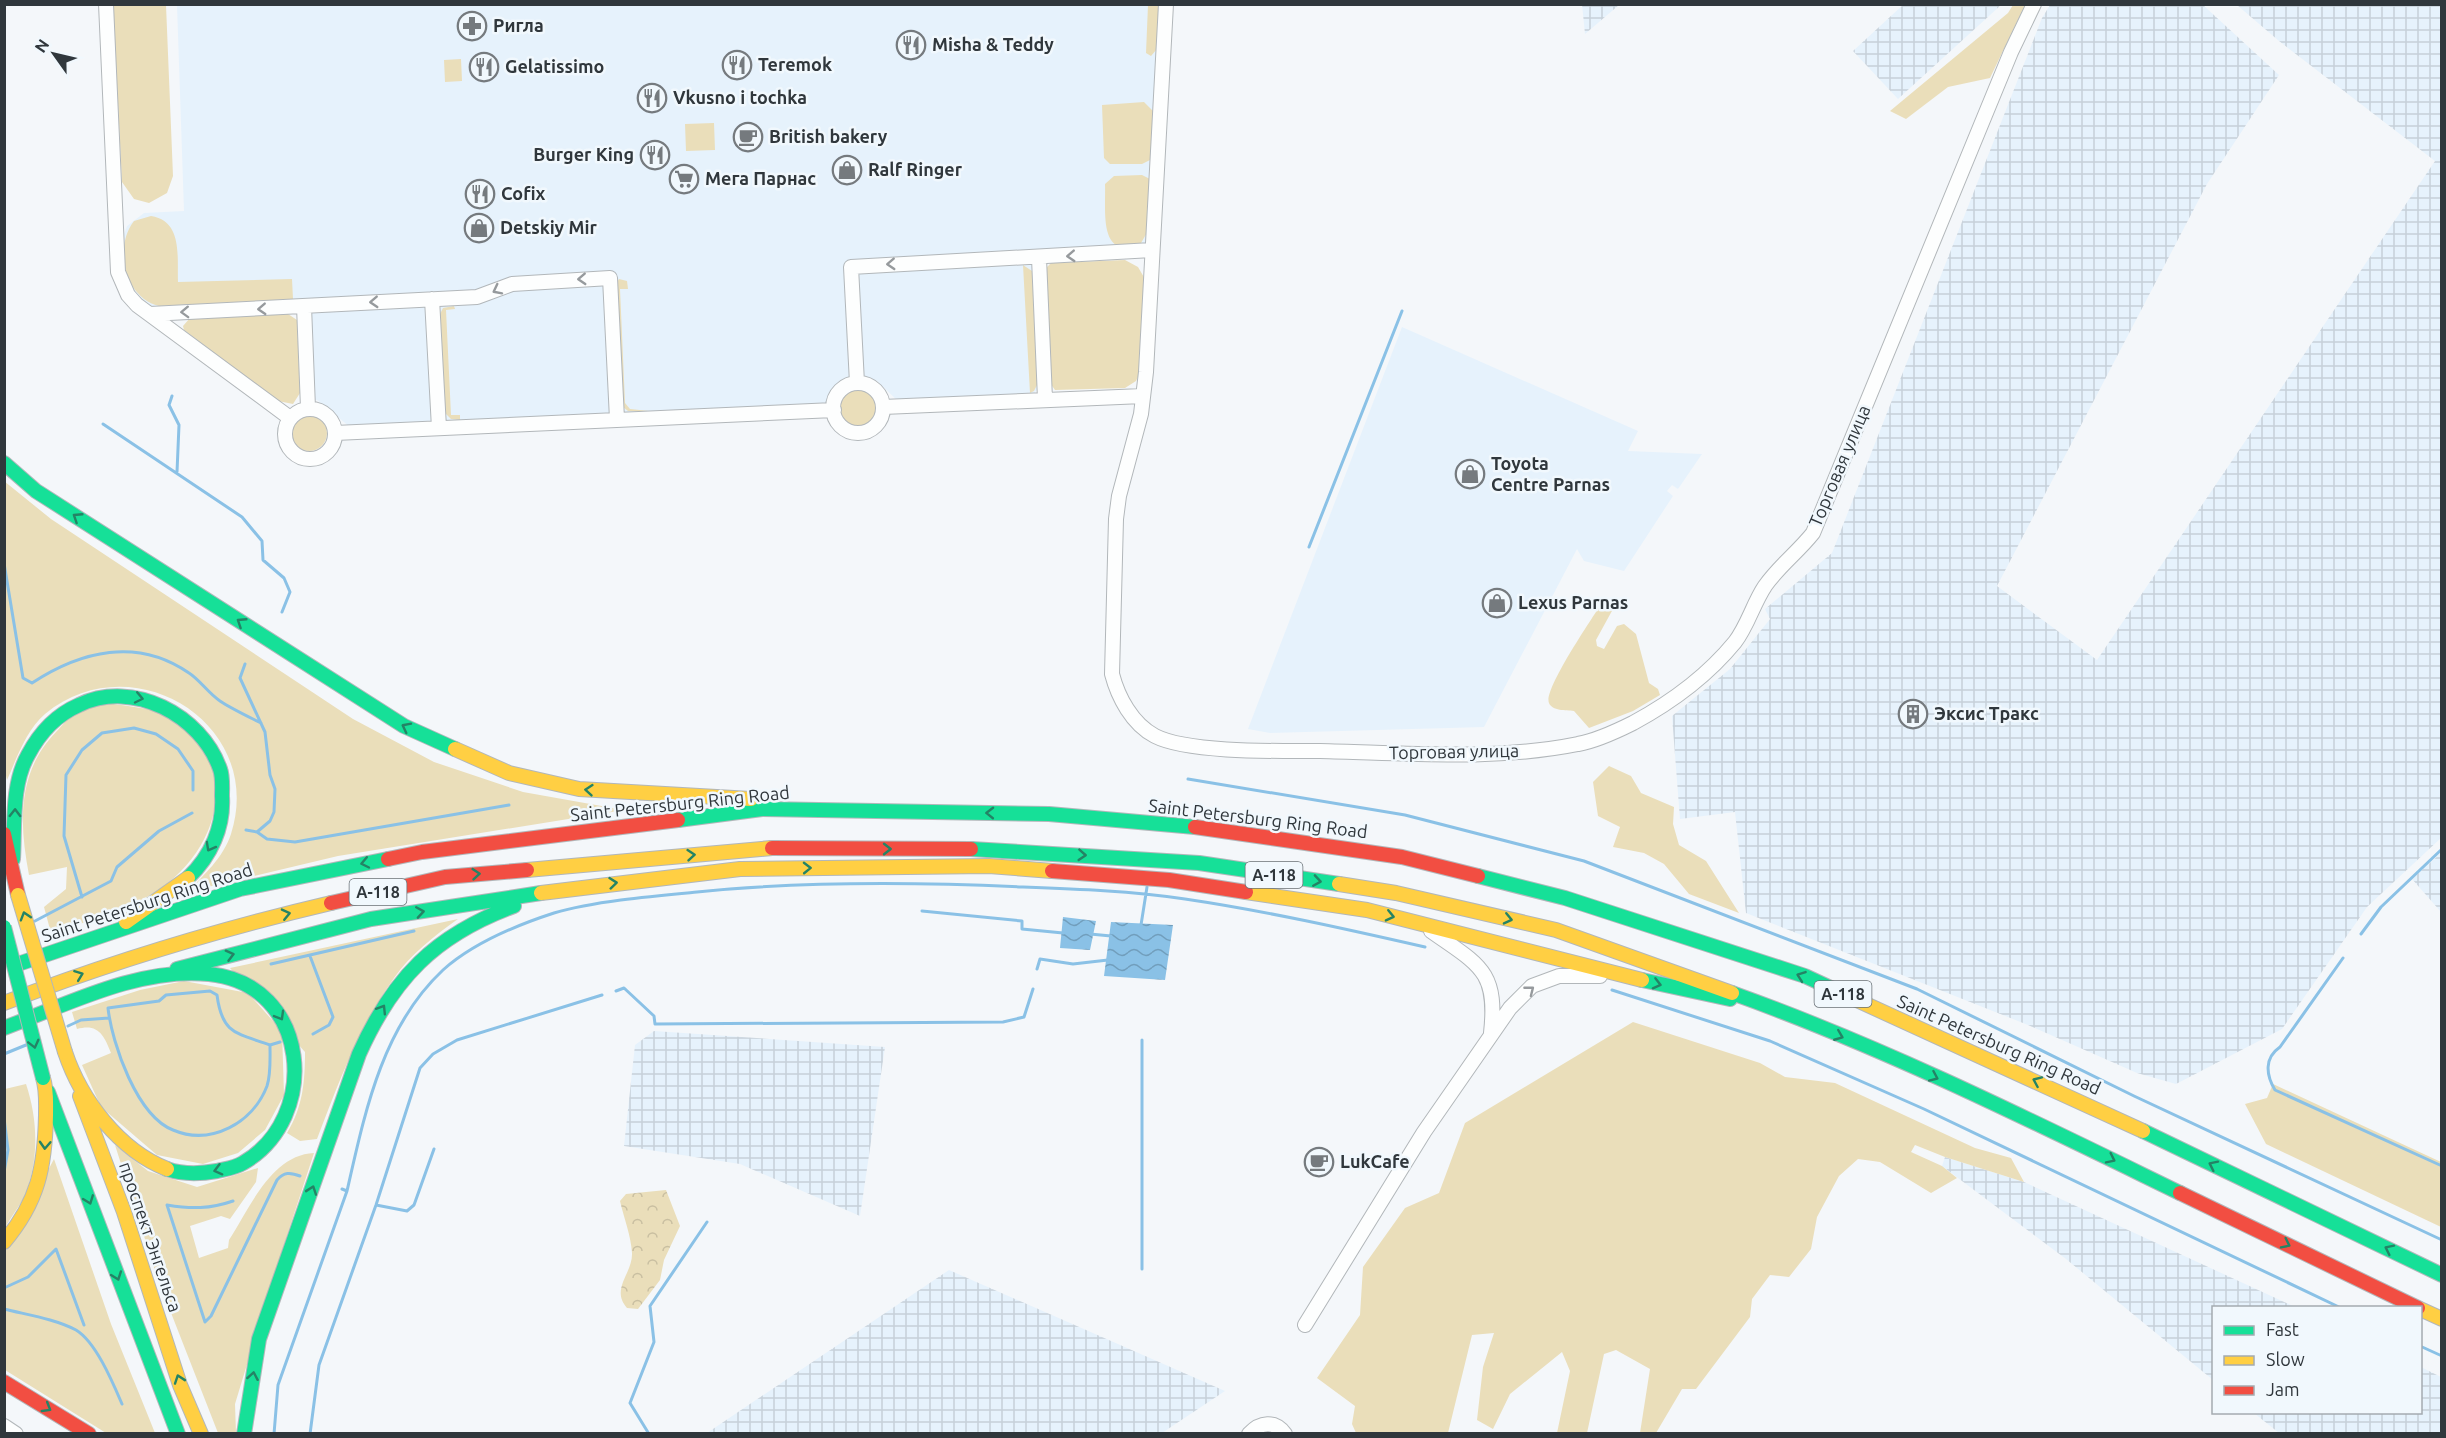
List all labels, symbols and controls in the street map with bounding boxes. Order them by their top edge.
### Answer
pharmacy icon: Ригла [456,10,488,42]
place label: Ригла [493,15,544,35]
north arrow [24,24,84,84]
restaurant icon: Misha & Teddy [895,29,927,61]
place label: Misha & Teddy [932,34,1054,54]
text: N [31,36,52,56]
restaurant icon: Teremok [721,49,753,81]
restaurant icon: Gelatissimo [468,51,500,83]
place label: Teremok [758,54,832,74]
place label: Gelatissimo [505,56,604,76]
restaurant icon: Vkusno i tochka [636,82,668,114]
place label: Vkusno i tochka [673,87,807,107]
cafe icon: British bakery [732,121,764,153]
place label: British bakery [769,126,888,146]
restaurant icon: Burger King [639,139,671,171]
place label: Burger King [533,144,634,164]
shop icon: Ralf Ringer [831,154,863,186]
place label: Ralf Ringer [868,159,963,179]
supermarket icon: Мега Парнас [668,163,700,195]
place label: Мега Парнас [705,168,816,188]
restaurant icon: Cofix [464,178,496,210]
place label: Cofix [501,183,546,203]
shop icon: Detskiy Mir [463,212,495,244]
place label: Detskiy Mir [500,217,597,237]
one-way arrow [1066,249,1075,262]
one-way arrow [887,258,896,271]
one-way arrow [577,273,586,286]
one-way arrow [492,283,503,295]
one-way arrow [369,296,378,309]
one-way arrow [257,302,266,315]
one-way arrow [181,306,190,319]
street label: Торговая улица [1804,402,1874,529]
place label: Toyota Centre Parnas [1491,453,1610,494]
shop icon: Toyota Centre Parnas [1454,458,1486,490]
one-way arrow [73,513,83,525]
shop icon: Lexus Parnas [1481,587,1513,619]
place label: Lexus Parnas [1518,592,1628,612]
one-way arrow [237,619,248,630]
one-way arrow [134,691,144,704]
building icon: Эксис Тракс [1897,698,1929,730]
place label: Эксис Тракс [1934,703,2039,723]
one-way arrow [401,722,412,734]
street label: Торговая улица [1389,740,1519,762]
street label: Saint Petersburg Ring Road [569,782,791,824]
one-way arrow [585,784,594,797]
street label: Saint Petersburg Ring Road [1148,795,1369,841]
one-way arrow [986,807,995,819]
one-way arrow [9,809,22,818]
one-way arrow [206,841,217,851]
one-way arrow [882,843,891,855]
one-way arrow [687,848,696,861]
one-way arrow [1077,848,1086,861]
one-way arrow [360,856,370,869]
street label: Saint Petersburg Ring Road [39,858,255,946]
one-way arrow [802,862,811,874]
road number: А-118 [1246,862,1302,888]
one-way arrow [472,868,481,881]
one-way arrow [1312,875,1322,887]
one-way arrow [608,877,617,890]
road number: А-118 [350,879,406,905]
one-way arrow [415,906,424,918]
one-way arrow [280,908,290,921]
one-way arrow [1385,908,1395,921]
one-way arrow [20,911,32,922]
one-way arrow [1503,912,1513,925]
one-way arrow [224,950,235,962]
one-way arrow [73,970,84,982]
one-way arrow [1797,970,1807,983]
one-way arrow [1652,977,1662,990]
road number: А-118 [1814,981,1872,1007]
one-way arrow [1523,987,1534,998]
street label: Saint Petersburg Ring Road [1895,990,2104,1098]
one-way arrow [374,1005,386,1015]
one-way arrow [273,1010,284,1020]
one-way arrow [1833,1029,1844,1041]
one-way arrow [27,1039,40,1049]
one-way arrow [1927,1070,1938,1082]
one-way arrow [2032,1077,2043,1089]
one-way arrow [39,1140,51,1149]
cafe icon: LukCafe [1303,1146,1335,1178]
place label: LukCafe [1340,1151,1410,1171]
one-way arrow [2104,1152,2115,1163]
street label: проспект Энгельса [116,1159,186,1314]
one-way arrow [2208,1160,2219,1172]
one-way arrow [213,1163,223,1176]
one-way arrow [305,1186,318,1196]
one-way arrow [82,1193,94,1204]
one-way arrow [2280,1236,2291,1248]
one-way arrow [2384,1245,2395,1257]
one-way arrow [110,1270,122,1281]
legend [2212,1306,2422,1414]
text: Fast [2266,1319,2299,1339]
text: Slow [2266,1349,2305,1369]
one-way arrow [246,1371,259,1381]
one-way arrow [173,1374,186,1385]
text: Jam [2266,1379,2300,1399]
one-way arrow [41,1401,51,1412]

